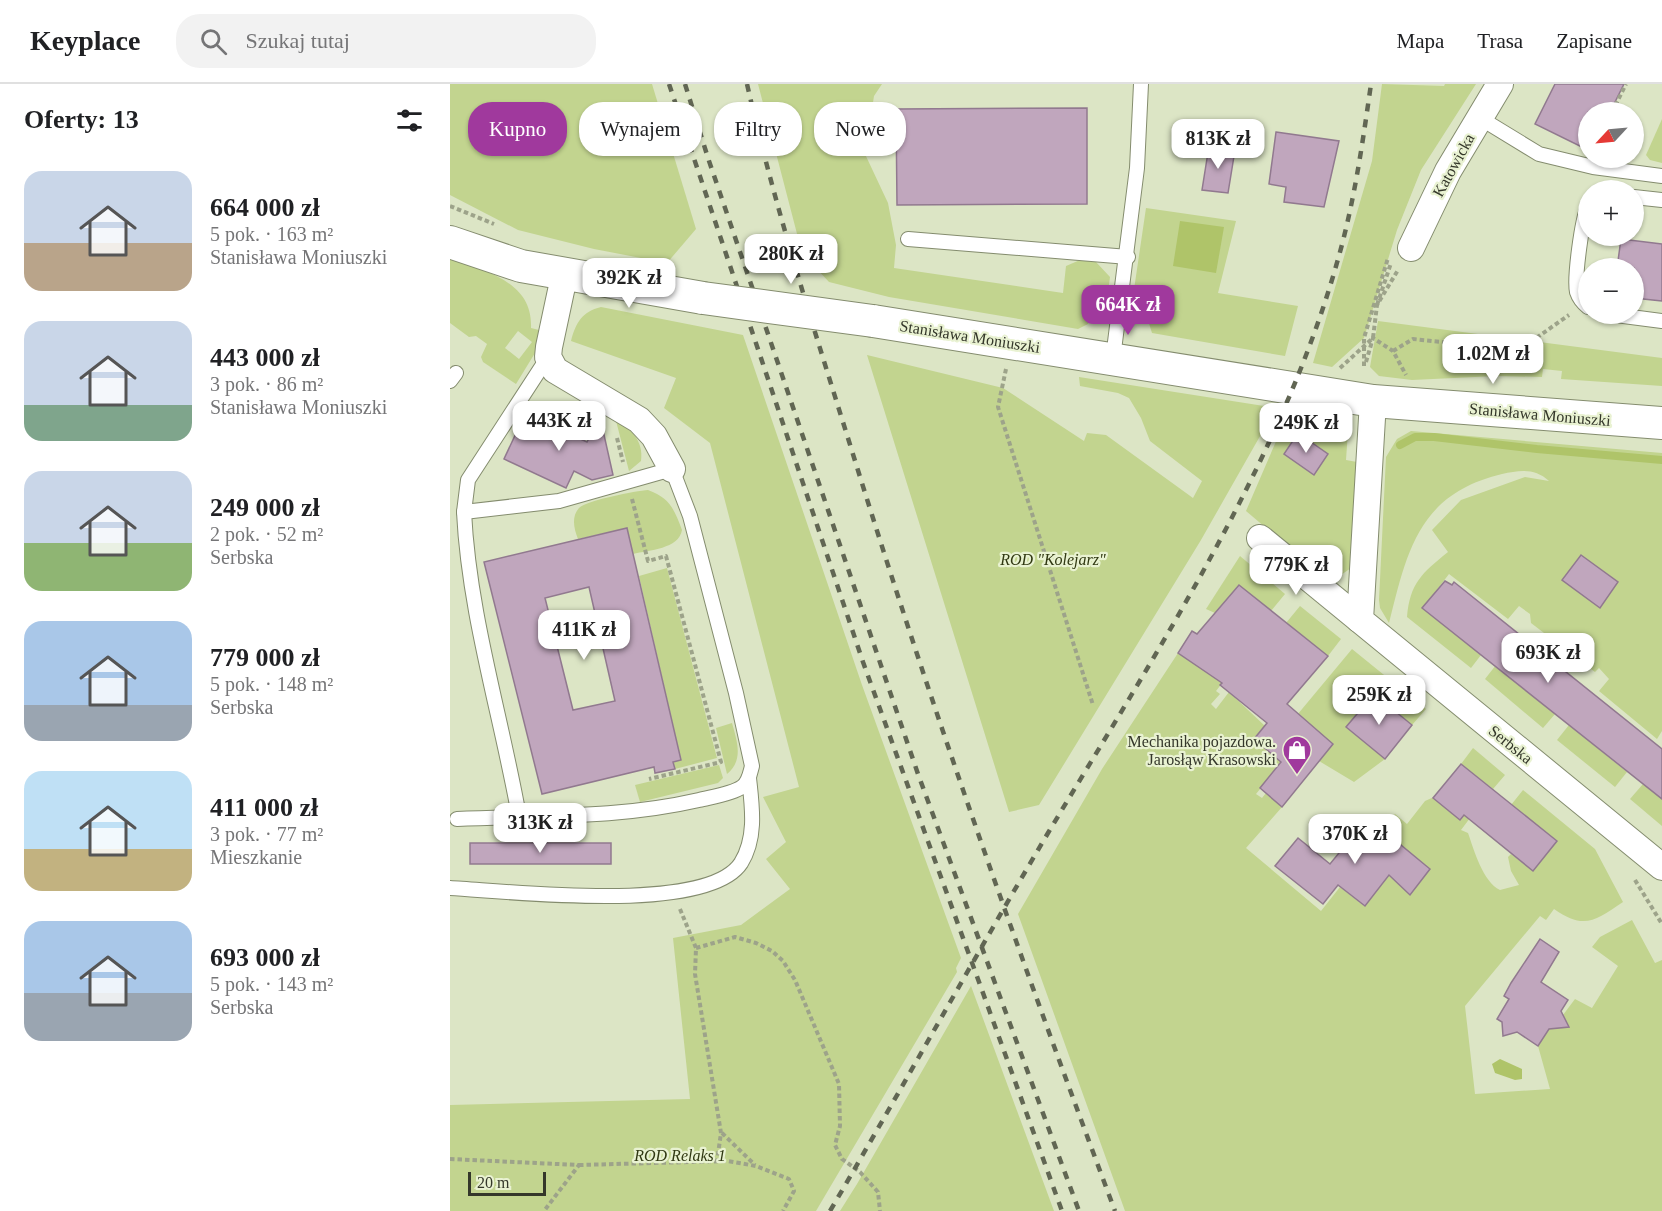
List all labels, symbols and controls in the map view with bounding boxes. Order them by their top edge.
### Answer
search box [176,14,596,68]
text: Keyplace [30,25,140,56]
icon: search [197,25,230,58]
text: Szukaj tutaj [245,28,350,53]
text: Mapa [1396,29,1444,53]
text: Trasa [1477,29,1523,53]
text: Zapisane [1556,29,1632,53]
chip: Kupno [468,102,567,156]
chip: Wynajem [579,102,702,156]
chip: Filtry [714,102,802,156]
chip: Nowe [814,102,906,156]
north arrow [1578,102,1644,168]
map controls [1578,102,1644,324]
icon: filters [393,104,426,137]
text: Oferty: 13 [24,105,139,134]
pin: 813K zł [1163,119,1273,170]
text: 813K zł [1186,127,1251,149]
street label: Katowicka [1429,131,1478,200]
button: + [1578,180,1644,246]
text: 664 000 zł [210,193,320,222]
icon: home [72,195,144,267]
text: 5 pok. · 163 m² [210,223,333,245]
pin: 280K zł [736,234,846,285]
text: 280K zł [759,242,824,264]
text: Stanisława Moniuszki [210,246,387,268]
pin: 392K zł [574,258,684,309]
button: − [1578,258,1644,324]
text: 392K zł [597,266,662,288]
pin: 664K zł [1073,285,1183,336]
text: 664K zł [1096,293,1161,315]
street label: Stanisława Moniuszki [899,317,1042,356]
pin: 1.02M zł [1431,334,1555,385]
text: 1.02M zł [1456,342,1530,364]
text: 443 000 zł [210,343,320,372]
icon: home [72,345,144,417]
text: 3 pok. · 86 m² [210,373,323,395]
text: Stanisława Moniuszki [210,396,387,418]
street label: Stanisława Moniuszki [1469,400,1612,429]
pin: 443K zł [504,401,614,452]
pin: 249K zł [1251,403,1361,454]
text: 443K zł [527,409,592,431]
text: 249K zł [1274,411,1339,433]
text: 249 000 zł [210,493,320,522]
icon: home [72,495,144,567]
text: 2 pok. · 52 m² [210,523,323,545]
pin: 779K zł [1241,545,1351,596]
text: Serbska [210,546,273,568]
park label: ROD "Kolejarz" [999,551,1106,569]
text: 779K zł [1264,553,1329,575]
pin: 411K zł [529,610,639,661]
text: 411K zł [552,618,616,640]
pin: 693K zł [1493,633,1603,684]
text: 693K zł [1516,641,1581,663]
text: 779 000 zł [210,643,320,672]
icon: home [72,645,144,717]
text: 5 pok. · 148 m² [210,673,333,695]
pin: 259K zł [1324,675,1434,726]
text: 259K zł [1347,683,1412,705]
text: Serbska [210,696,273,718]
street label: Serbska [1486,722,1536,767]
place label: Mechanika pojazdowa. Jarosłąw Krasowski [1128,733,1277,769]
shop icon: Mechanika pojazdowa. Jarosłąw Krasowski [1281,734,1313,776]
text: 411 000 zł [210,793,318,822]
icon: home [72,795,144,867]
pin: 313K zł [485,803,595,854]
text: 313K zł [508,811,573,833]
pin: 370K zł [1300,814,1410,865]
text: 370K zł [1323,822,1388,844]
text: 3 pok. · 77 m² [210,823,323,845]
text: Mieszkanie [210,846,302,868]
text: 693 000 zł [210,943,320,972]
icon: home [72,945,144,1017]
text: 5 pok. · 143 m² [210,973,333,995]
text: Serbska [210,996,273,1018]
park label: ROD Relaks 1 [633,1147,726,1164]
scale bar [468,1169,546,1196]
text: 20 m [477,1174,509,1191]

